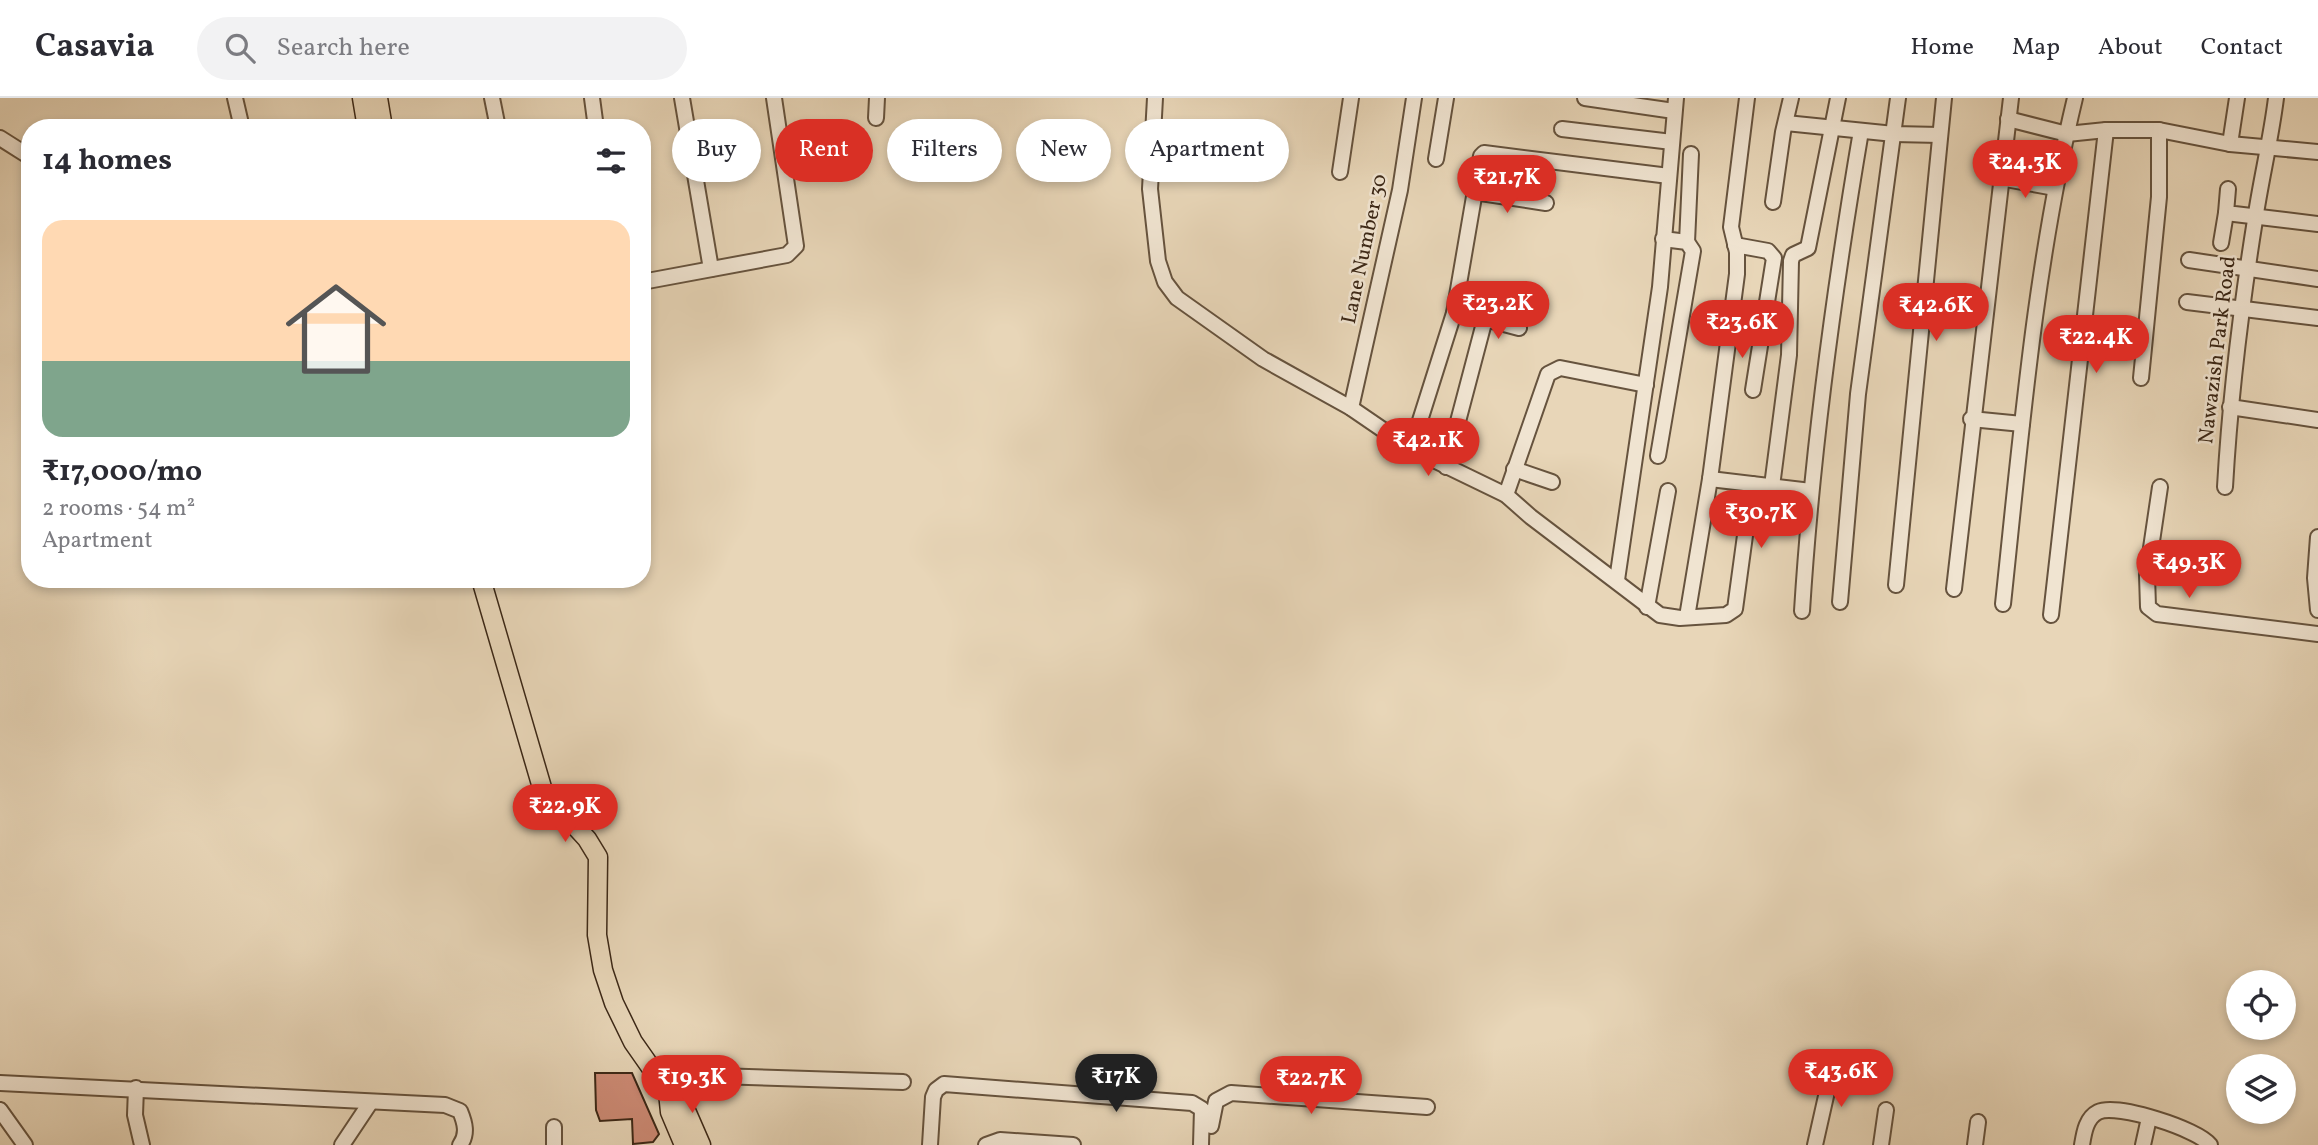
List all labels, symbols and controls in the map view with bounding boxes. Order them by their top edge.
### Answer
search box [197,17,687,80]
text: Casavia [35,25,155,71]
icon: search [221,29,259,67]
text: Search here [277,30,410,66]
text: Home [1910,31,1974,65]
text: Map [2012,31,2060,65]
text: About [2098,31,2163,65]
text: Contact [2201,31,2283,65]
chip: Buy [672,119,761,182]
chip: Rent [775,119,873,182]
chip: Filters [887,119,1002,182]
chip: New [1016,119,1111,182]
chip: Apartment [1125,119,1289,182]
text: 14 homes [42,140,172,182]
pin: ₹24.3K [1968,140,2082,200]
icon: filters [592,142,630,180]
text: ₹24.3K [1989,147,2061,179]
pin: ₹21.7K [1450,156,1564,215]
text: ₹21.7K [1473,162,1541,194]
street label: Lane Number 30 [1335,171,1395,327]
street label: Nawazish Park Road [2192,254,2244,446]
icon: home [273,266,399,392]
pin: ₹23.2K [1441,282,1555,341]
pin: ₹42.6K [1879,284,1993,343]
text: ₹23.2K [1462,288,1534,320]
text: ₹42.6K [1899,290,1973,322]
pin: ₹23.6K [1685,300,1799,360]
text: ₹23.6K [1706,307,1778,339]
pin: ₹22.4K [2039,316,2153,375]
text: ₹22.4K [2059,322,2133,354]
pin: ₹42.1K [1371,418,1485,478]
text: ₹42.1K [1392,425,1464,457]
text: ₹17,000/mo [42,451,202,493]
pin: ₹30.7K [1704,490,1818,550]
text: 2 rooms · 54 m² [42,493,195,525]
text: ₹30.7K [1725,497,1797,529]
text: Apartment [42,525,153,557]
pin: ₹49.3K [2132,540,2246,600]
text: ₹49.3K [2152,547,2226,579]
pin: ₹22.9K [508,784,622,844]
text: ₹22.9K [529,791,601,823]
map controls [2226,970,2296,1124]
button: locate [2226,970,2296,1040]
pin: ₹43.6K [1784,1049,1898,1109]
pin: ₹17K [1075,1054,1157,1114]
button: layers [2226,1054,2296,1124]
pin: ₹19.3K [635,1056,749,1115]
pin: ₹22.7K [1254,1056,1368,1116]
text: ₹43.6K [1804,1056,1878,1088]
text: ₹17K [1091,1061,1141,1093]
text: ₹19.3K [657,1062,727,1094]
text: ₹22.7K [1276,1063,1346,1095]

